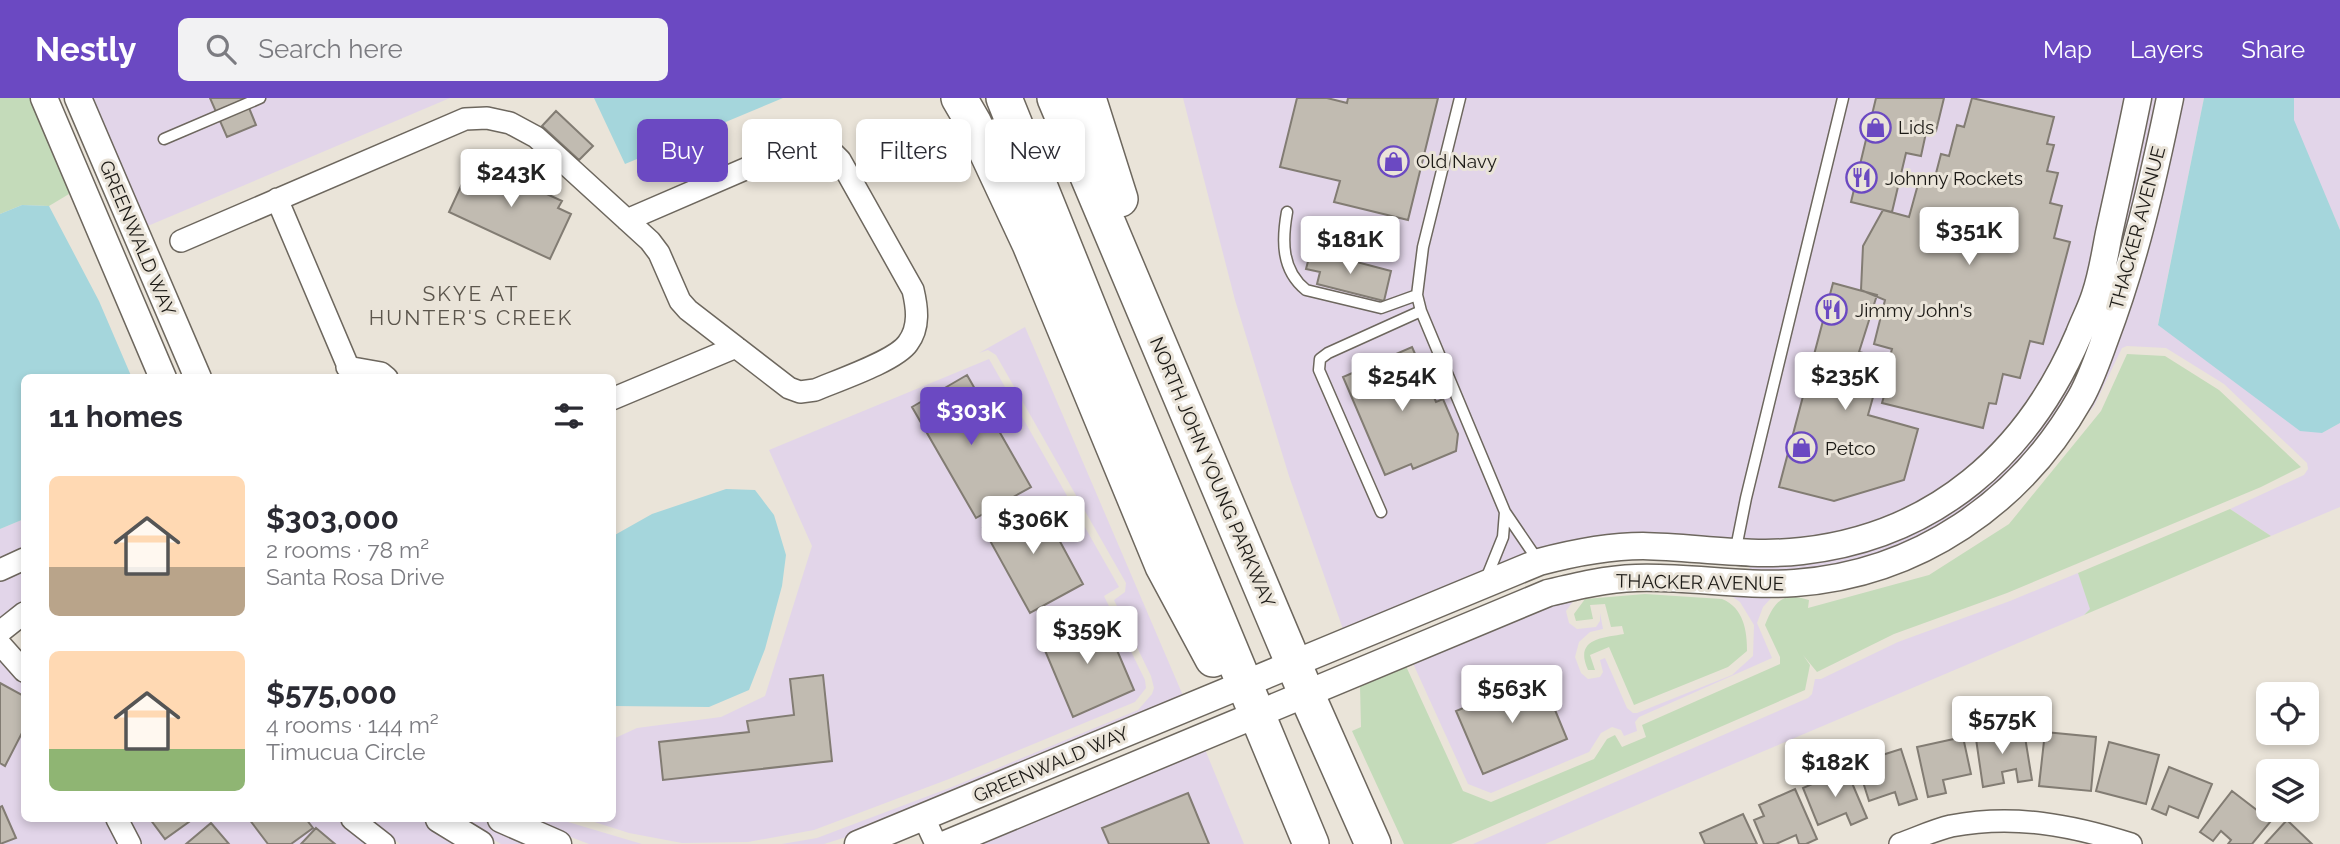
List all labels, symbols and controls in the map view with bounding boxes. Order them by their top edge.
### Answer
search box [178,18,668,81]
text: Nestly [35,30,136,69]
icon: search [202,30,240,68]
text: Search here [258,34,403,64]
text: Map [2043,35,2092,64]
text: Layers [2130,35,2203,64]
text: Share [2241,35,2305,64]
shop icon: Lids [1858,110,1892,144]
place label: Lids [1898,116,1934,138]
chip: Buy [637,119,728,182]
chip: Rent [742,119,842,182]
chip: Filters [856,119,971,182]
chip: New [985,119,1085,182]
shop icon: Old Navy [1376,144,1410,178]
street label: THACKER AVENUE [2105,144,2169,312]
pin: $243K [462,150,560,209]
place label: Old Navy [1416,150,1497,172]
street label: GREENWALD WAY [95,157,181,320]
text: $243K [477,158,545,185]
restaurant icon: Johnny Rockets [1845,161,1879,195]
place label: Johnny Rockets [1885,167,2023,189]
pin: $351K [1920,208,2018,267]
pin: $181K [1301,216,1399,276]
text: $351K [1936,216,2002,243]
text: $181K [1317,225,1383,252]
district label: SKYE AT HUNTER'S CREEK [369,281,573,330]
restaurant icon: Jimmy John's [1815,293,1849,327]
place label: Jimmy John's [1855,299,1972,321]
street label: NORTH JOHN YOUNG PARKWAY [1146,334,1280,611]
pin: $235K [1796,352,1894,412]
pin: $254K [1353,354,1451,413]
text: $235K [1811,361,1879,388]
text: $254K [1368,362,1436,389]
pin: $303K [922,388,1020,447]
text: $303K [936,396,1006,423]
icon: filters [550,397,588,435]
text: 11 homes [49,399,183,434]
shop icon: Petco [1785,431,1819,465]
place label: Petco [1825,437,1876,459]
pin: $306K [984,496,1082,556]
text: $303,000 [266,501,399,536]
icon: home [105,504,189,588]
text: $306K [998,505,1068,532]
text: 2 rooms · 78 m² [266,536,429,563]
text: Santa Rosa Drive [266,563,445,590]
street label: THACKER AVENUE [1616,570,1784,594]
pin: $359K [1038,606,1136,666]
text: $359K [1053,615,1121,642]
pin: $563K [1463,666,1561,725]
text: $563K [1477,674,1547,701]
text: $575,000 [266,676,397,711]
icon: home [105,679,189,763]
map controls [2256,682,2319,822]
button: locate [2256,682,2319,745]
pin: $575K [1953,696,2051,756]
text: $575K [1968,705,2036,732]
text: 4 rooms · 144 m² [266,711,439,738]
street label: GREENWALD WAY [970,721,1133,807]
text: Timucua Circle [266,738,425,765]
pin: $182K [1786,740,1884,799]
text: $182K [1801,748,1869,775]
button: layers [2256,759,2319,822]

